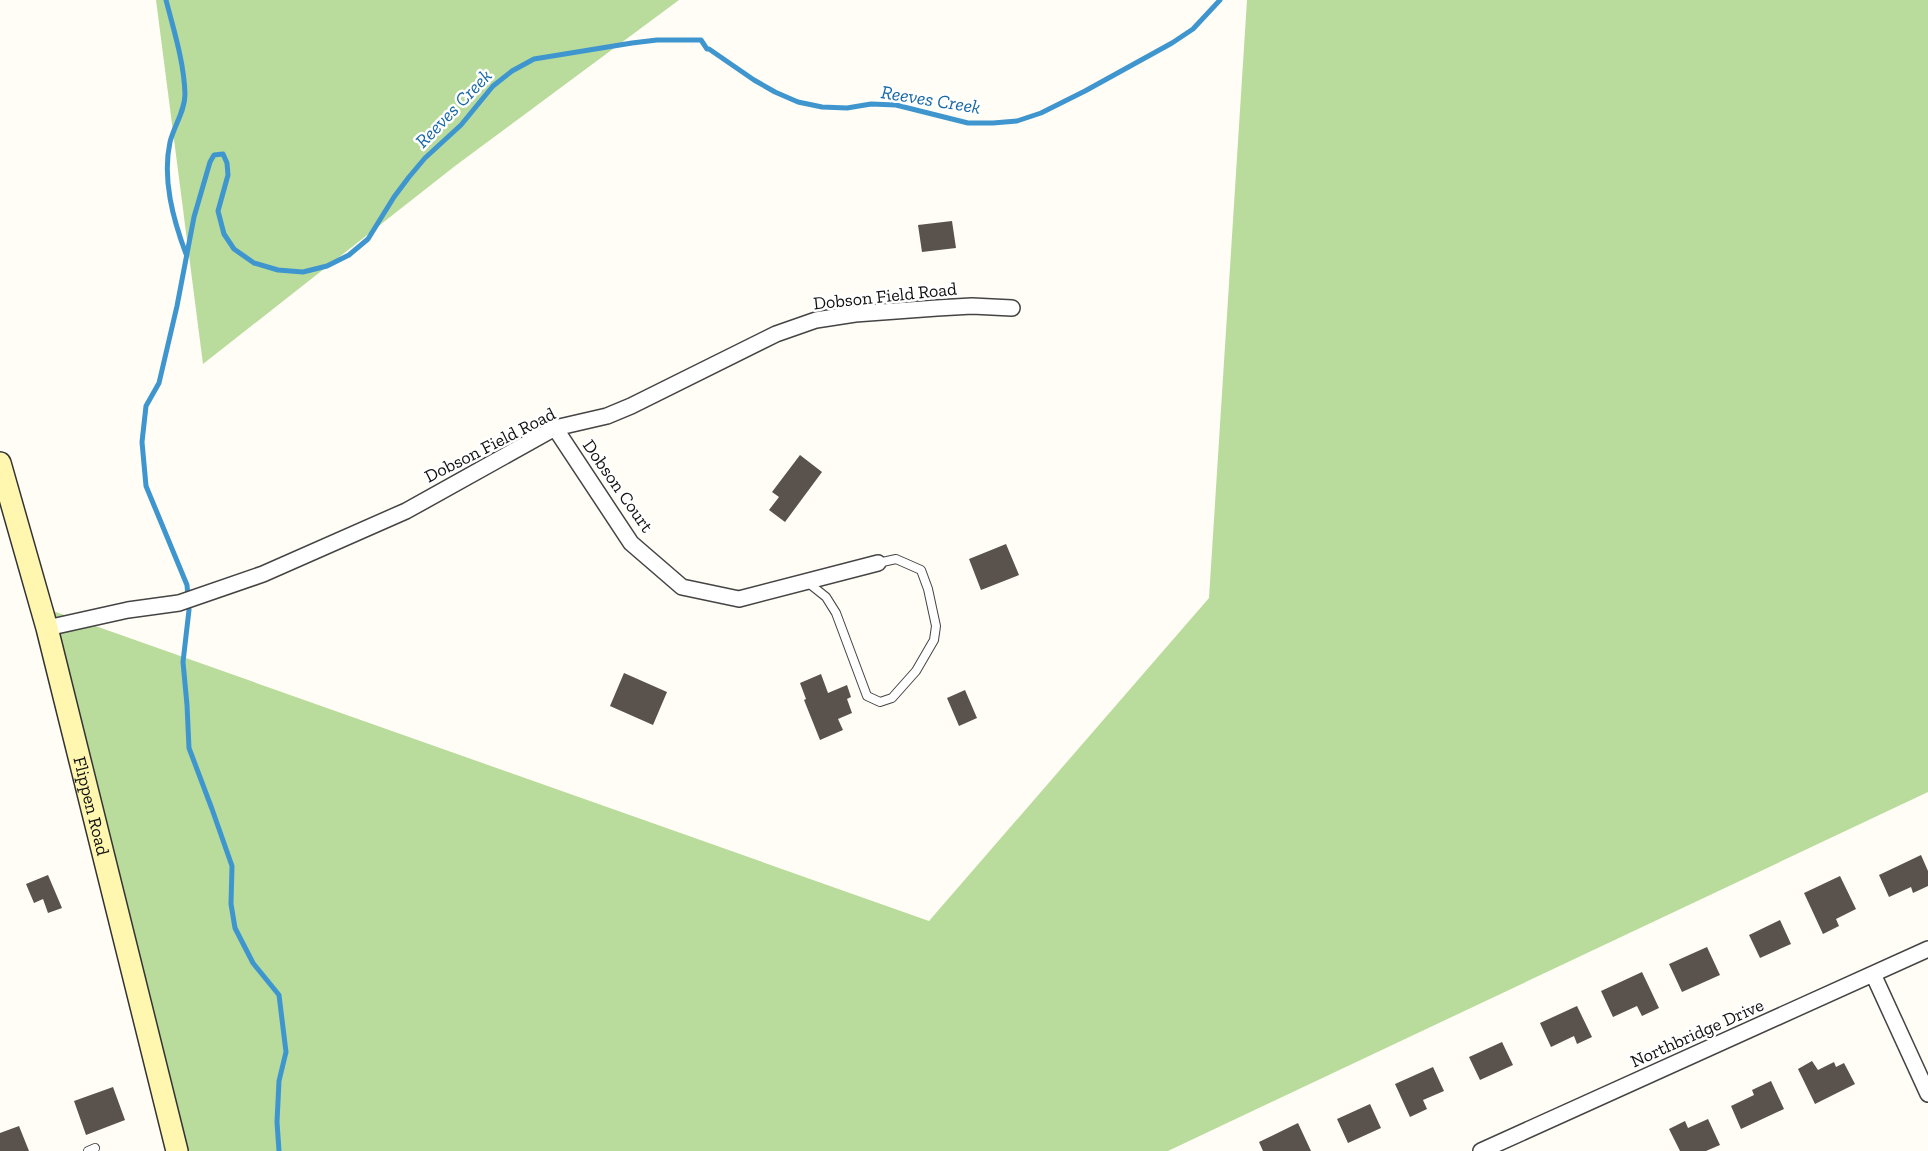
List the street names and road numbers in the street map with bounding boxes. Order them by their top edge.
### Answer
street label: Dobson Field Road [812,278,958,314]
street label: Dobson Field Road [421,402,559,488]
street label: Dobson Court [578,435,658,537]
street label: Flippen Road [68,754,114,858]
street label: Northbridge Drive [1627,994,1767,1072]

